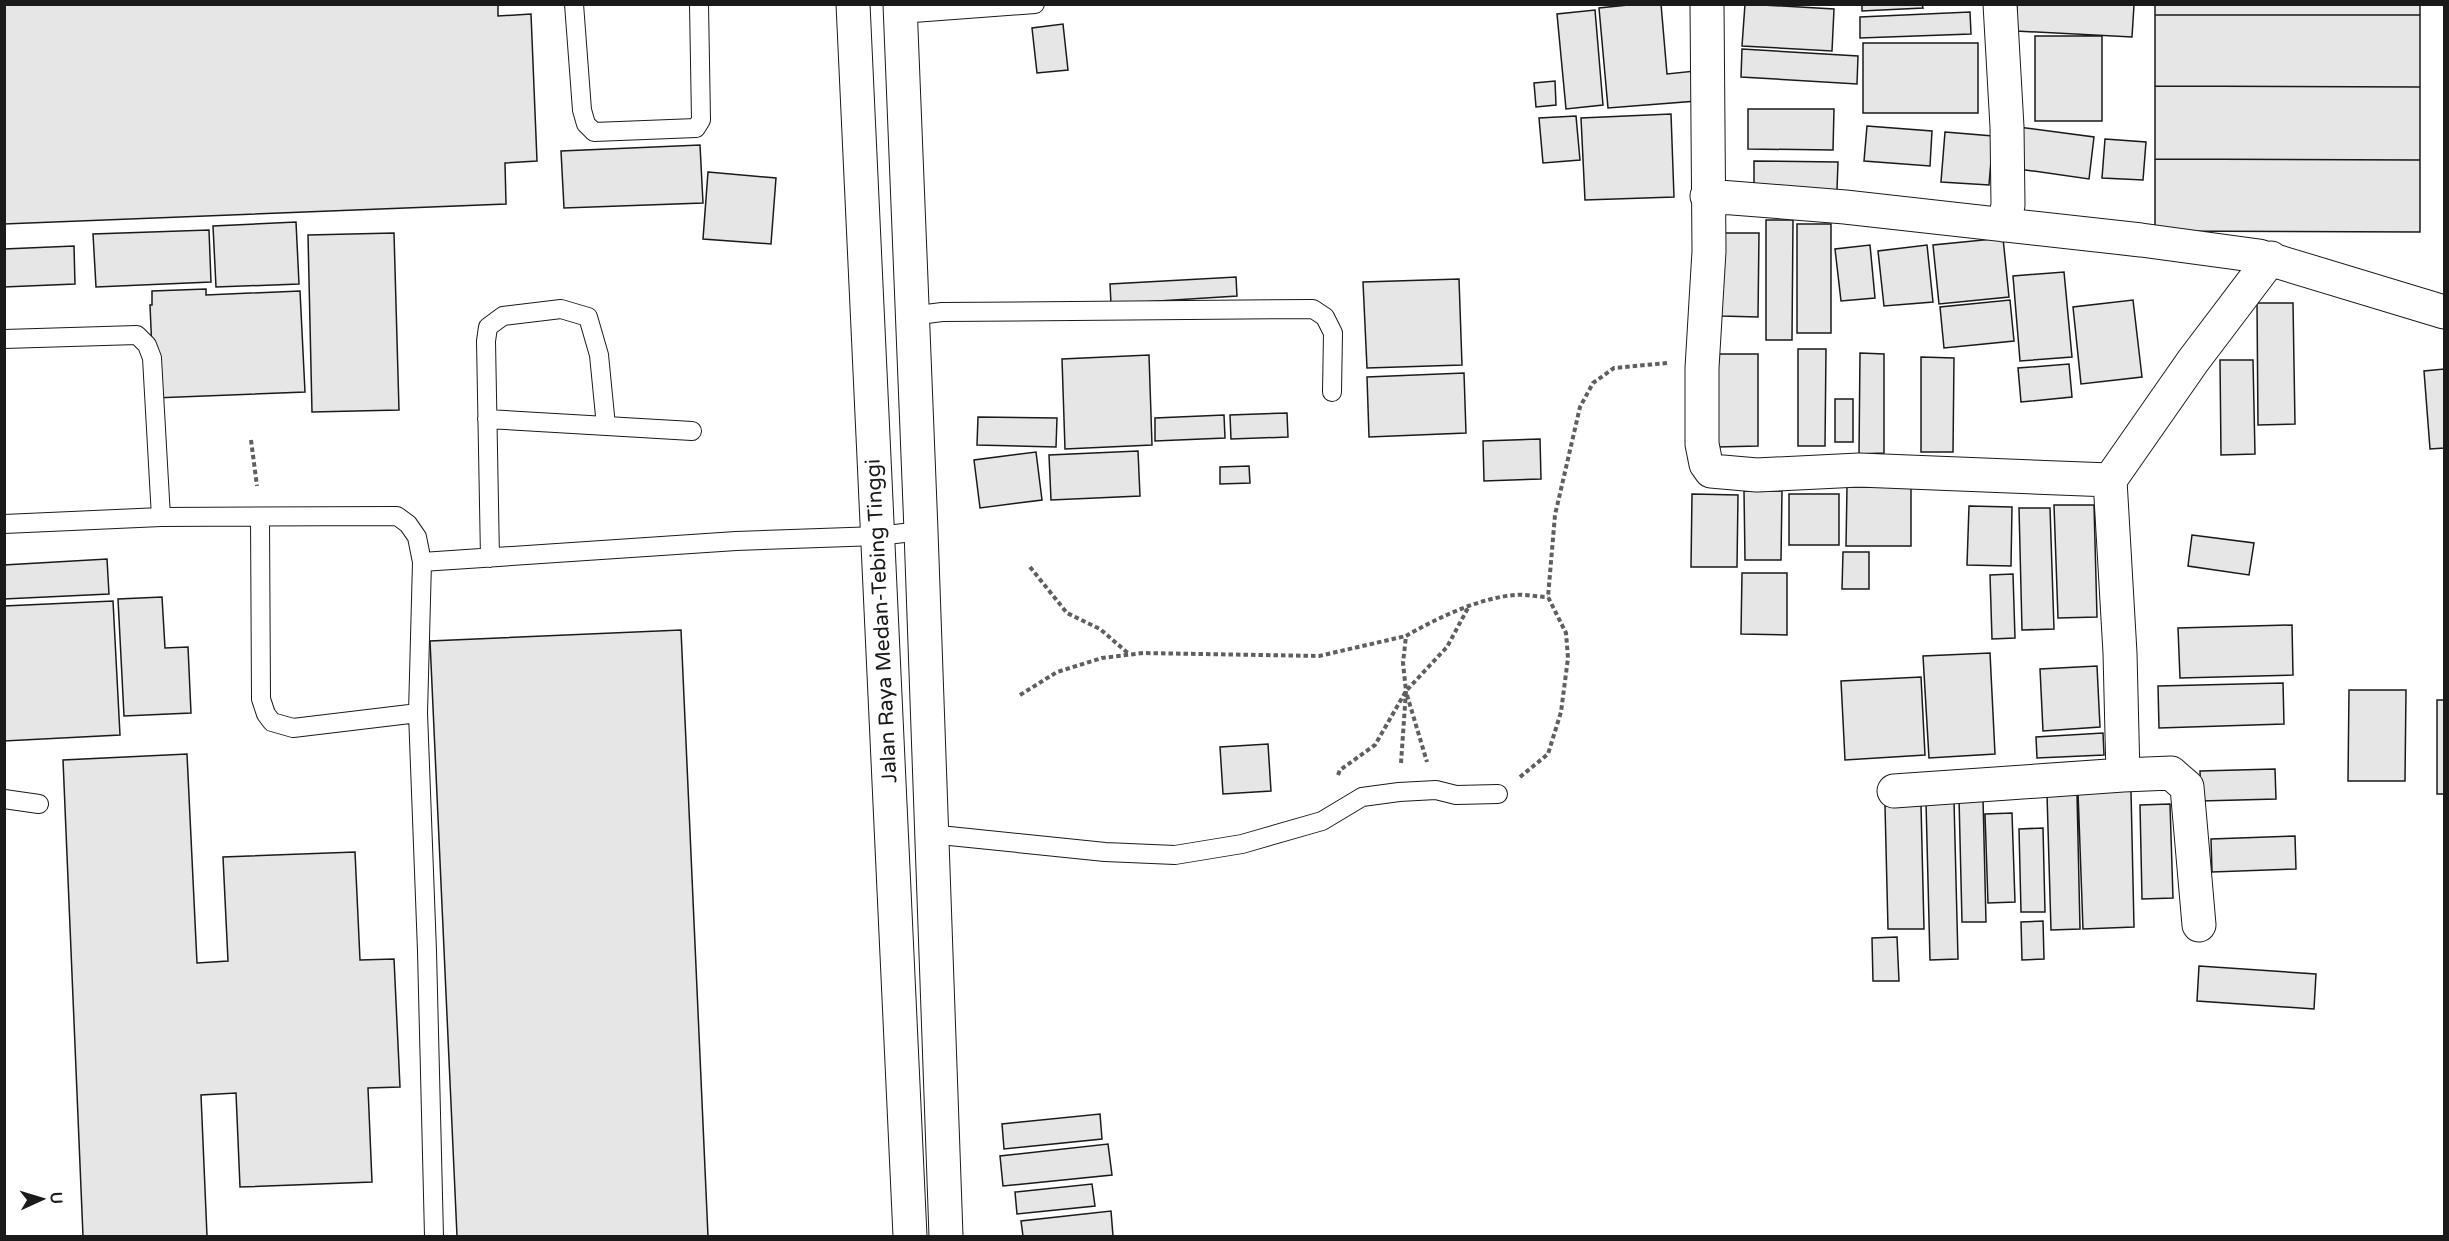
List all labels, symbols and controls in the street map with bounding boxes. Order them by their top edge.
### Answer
street label: Jalan Raya Medan-Tebing Tinggi [861,458,902,784]
north arrow [12,1169,72,1229]
text: U [46,1191,66,1205]

